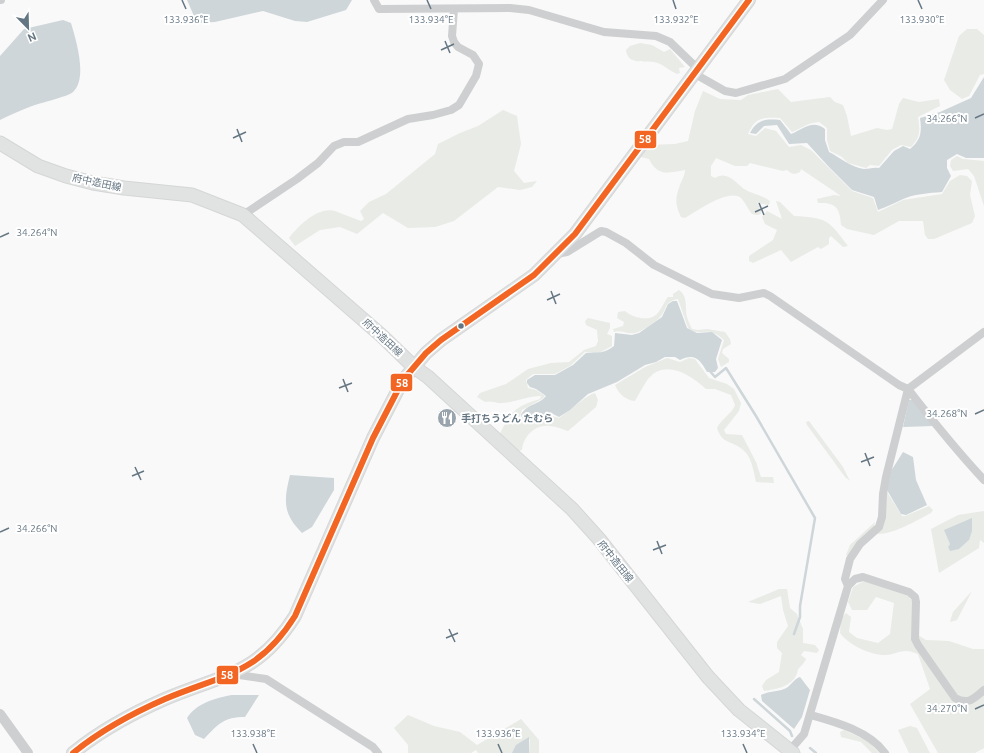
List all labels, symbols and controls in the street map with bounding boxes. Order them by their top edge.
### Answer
north arrow [8,8,48,48]
text: 133.936°E [163,14,209,25]
text: 133.934°E [408,14,454,25]
text: 133.932°E [653,14,699,25]
text: 133.930°E [899,14,945,25]
text: N [26,30,38,44]
text: 34.266°N [926,113,968,124]
line badge: 58 [634,130,657,149]
text: 58 [639,133,651,145]
street label: 府中造田線 [71,172,122,193]
text: 34.264°N [16,227,58,238]
street label: 府中造田線 [361,316,405,358]
unlabelled marker [456,321,466,331]
line badge: 58 [390,373,413,392]
text: 58 [396,377,408,389]
restaurant icon: 手打ちうどん たむら [436,407,458,429]
text: 34.268°N [926,408,968,419]
place label: 手打ちうどん たむら [461,413,553,424]
text: 34.266°N [16,523,58,534]
street label: 府中造田線 [596,538,636,584]
line badge: 58 [216,665,239,685]
text: 58 [221,669,233,681]
text: 34.270°N [926,703,968,714]
text: 133.938°E [230,728,276,739]
text: 133.936°E [475,728,521,739]
text: 133.934°E [720,728,766,739]

